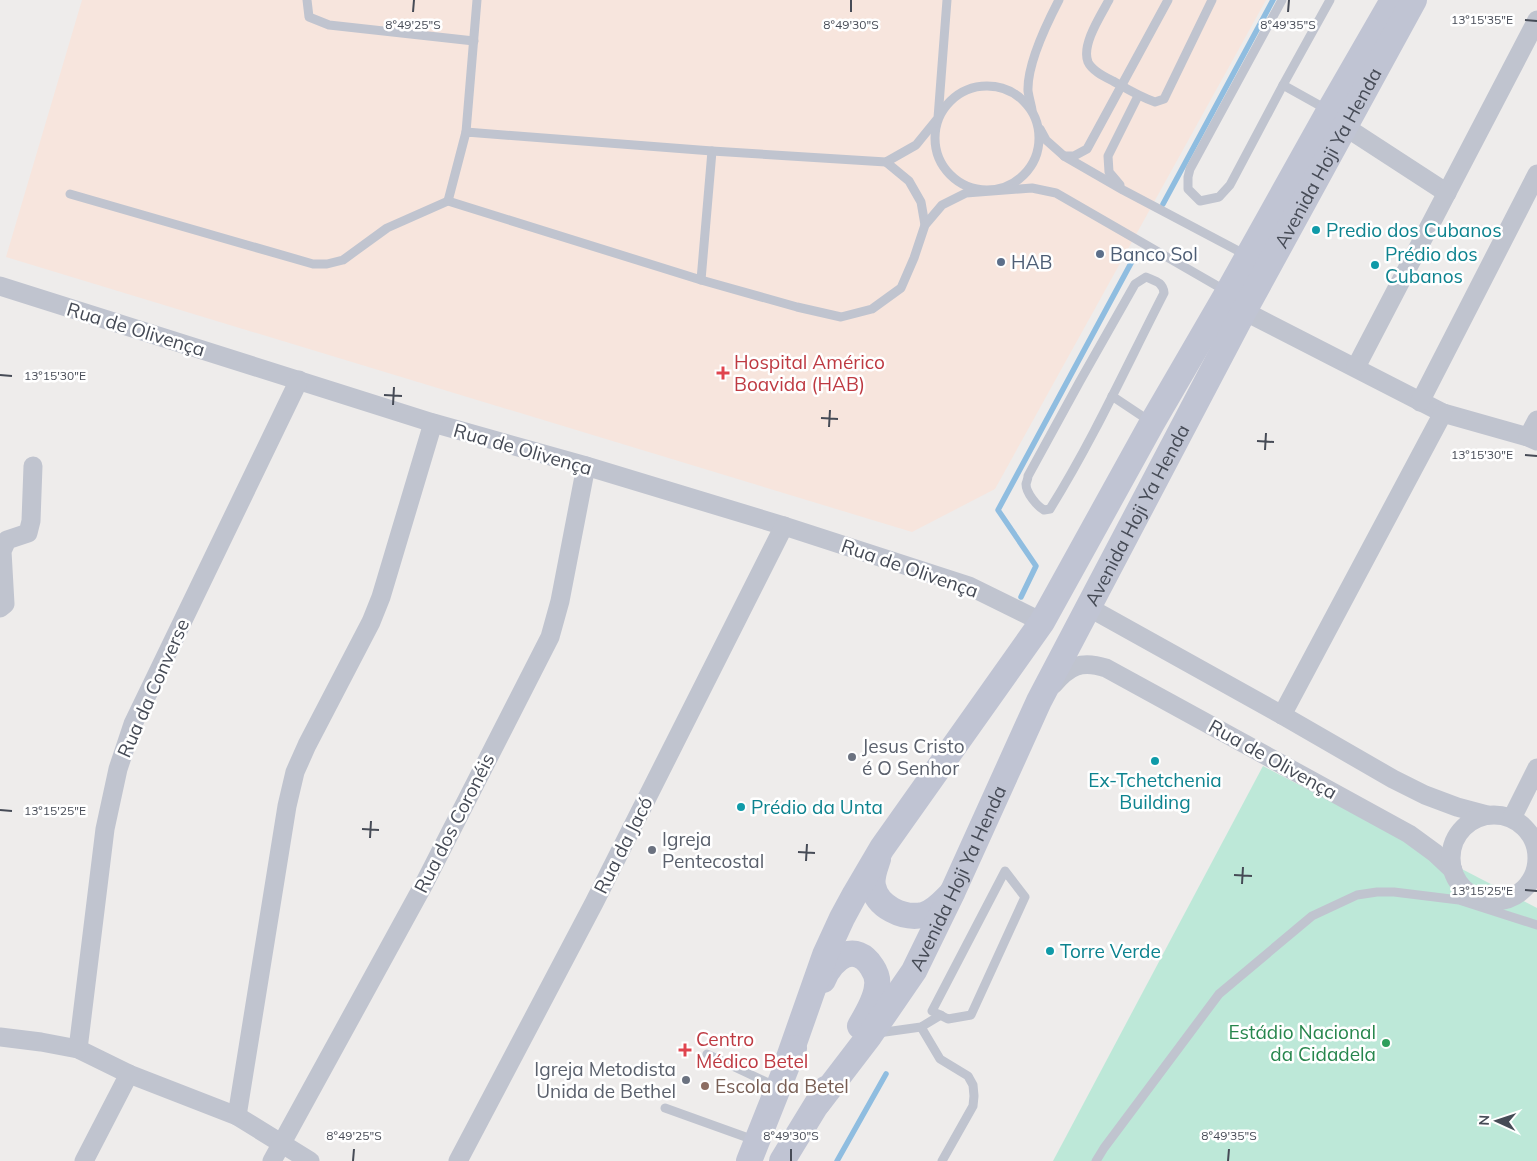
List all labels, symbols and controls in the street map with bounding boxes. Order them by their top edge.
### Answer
text: 13°15'35"E [1451,12,1513,27]
text: 8°49'25"S [385,17,441,32]
text: 8°49'30"S [823,17,879,32]
text: 8°49'35"S [1260,17,1316,32]
street label: Avenida Hoji Ya Henda [1269,63,1387,252]
place label: Predio dos Cubanos [1326,218,1502,242]
marker: Predio dos Cubanos [1310,224,1322,236]
place label: Banco Sol [1110,242,1198,266]
place label: Prédio dos Cubanos [1385,242,1478,288]
marker: Banco Sol [1094,248,1106,260]
place label: HAB [1011,250,1052,274]
marker: HAB [995,256,1007,268]
marker: Prédio dos Cubanos [1369,259,1381,271]
street label: Rua de Olivença [64,297,208,361]
place label: Hospital Américo Boavida (HAB) [734,350,885,396]
marker: Hospital Américo Boavida (HAB) [716,366,730,380]
text: 13°15'30"E [24,368,86,383]
street label: Rua de Olivença [451,418,595,480]
street label: Avenida Hoji Ya Henda [1079,420,1194,610]
text: 13°15'30"E [1451,447,1513,462]
street label: Rua de Olivença [838,533,982,603]
street label: Rua da Converse [112,615,194,761]
street label: Rua de Olivença [1205,714,1341,804]
place label: Jesus Cristo é O Senhor [862,734,965,780]
street label: Rua dos Coronéis [409,749,499,897]
marker: Jesus Cristo é O Senhor [846,751,858,763]
marker: Ex-Tchetchenia Building [1149,755,1161,767]
place label: Ex-Tchetchenia Building [1088,768,1222,814]
street label: Avenida Hoji Ya Henda [904,782,1011,975]
street label: Rua da Jacó [588,792,658,898]
place label: Prédio da Unta [751,795,883,819]
marker: Prédio da Unta [735,801,747,813]
text: 13°15'25"E [24,803,86,818]
place label: Igreja Pentecostal [662,827,764,873]
marker: Igreja Pentecostal [646,844,658,856]
text: 13°15'25"E [1451,883,1513,898]
place label: Torre Verde [1060,939,1161,963]
marker: Torre Verde [1044,945,1056,957]
place label: Estádio Nacional da Cidadela [1228,1020,1376,1066]
place label: Centro Médico Betel [696,1027,808,1073]
marker: Estádio Nacional da Cidadela [1380,1037,1392,1049]
marker: Centro Médico Betel [678,1043,692,1057]
place label: Igreja Metodista Unida de Bethel [534,1057,676,1103]
marker: Igreja Metodista Unida de Bethel [680,1074,692,1086]
place label: Escola da Betel [715,1074,849,1098]
marker: Escola da Betel [699,1080,711,1092]
north arrow [1472,1096,1522,1146]
text: N [1475,1115,1493,1126]
text: 8°49'25"S [326,1128,382,1143]
text: 8°49'30"S [763,1128,819,1143]
text: 8°49'35"S [1201,1128,1257,1143]

